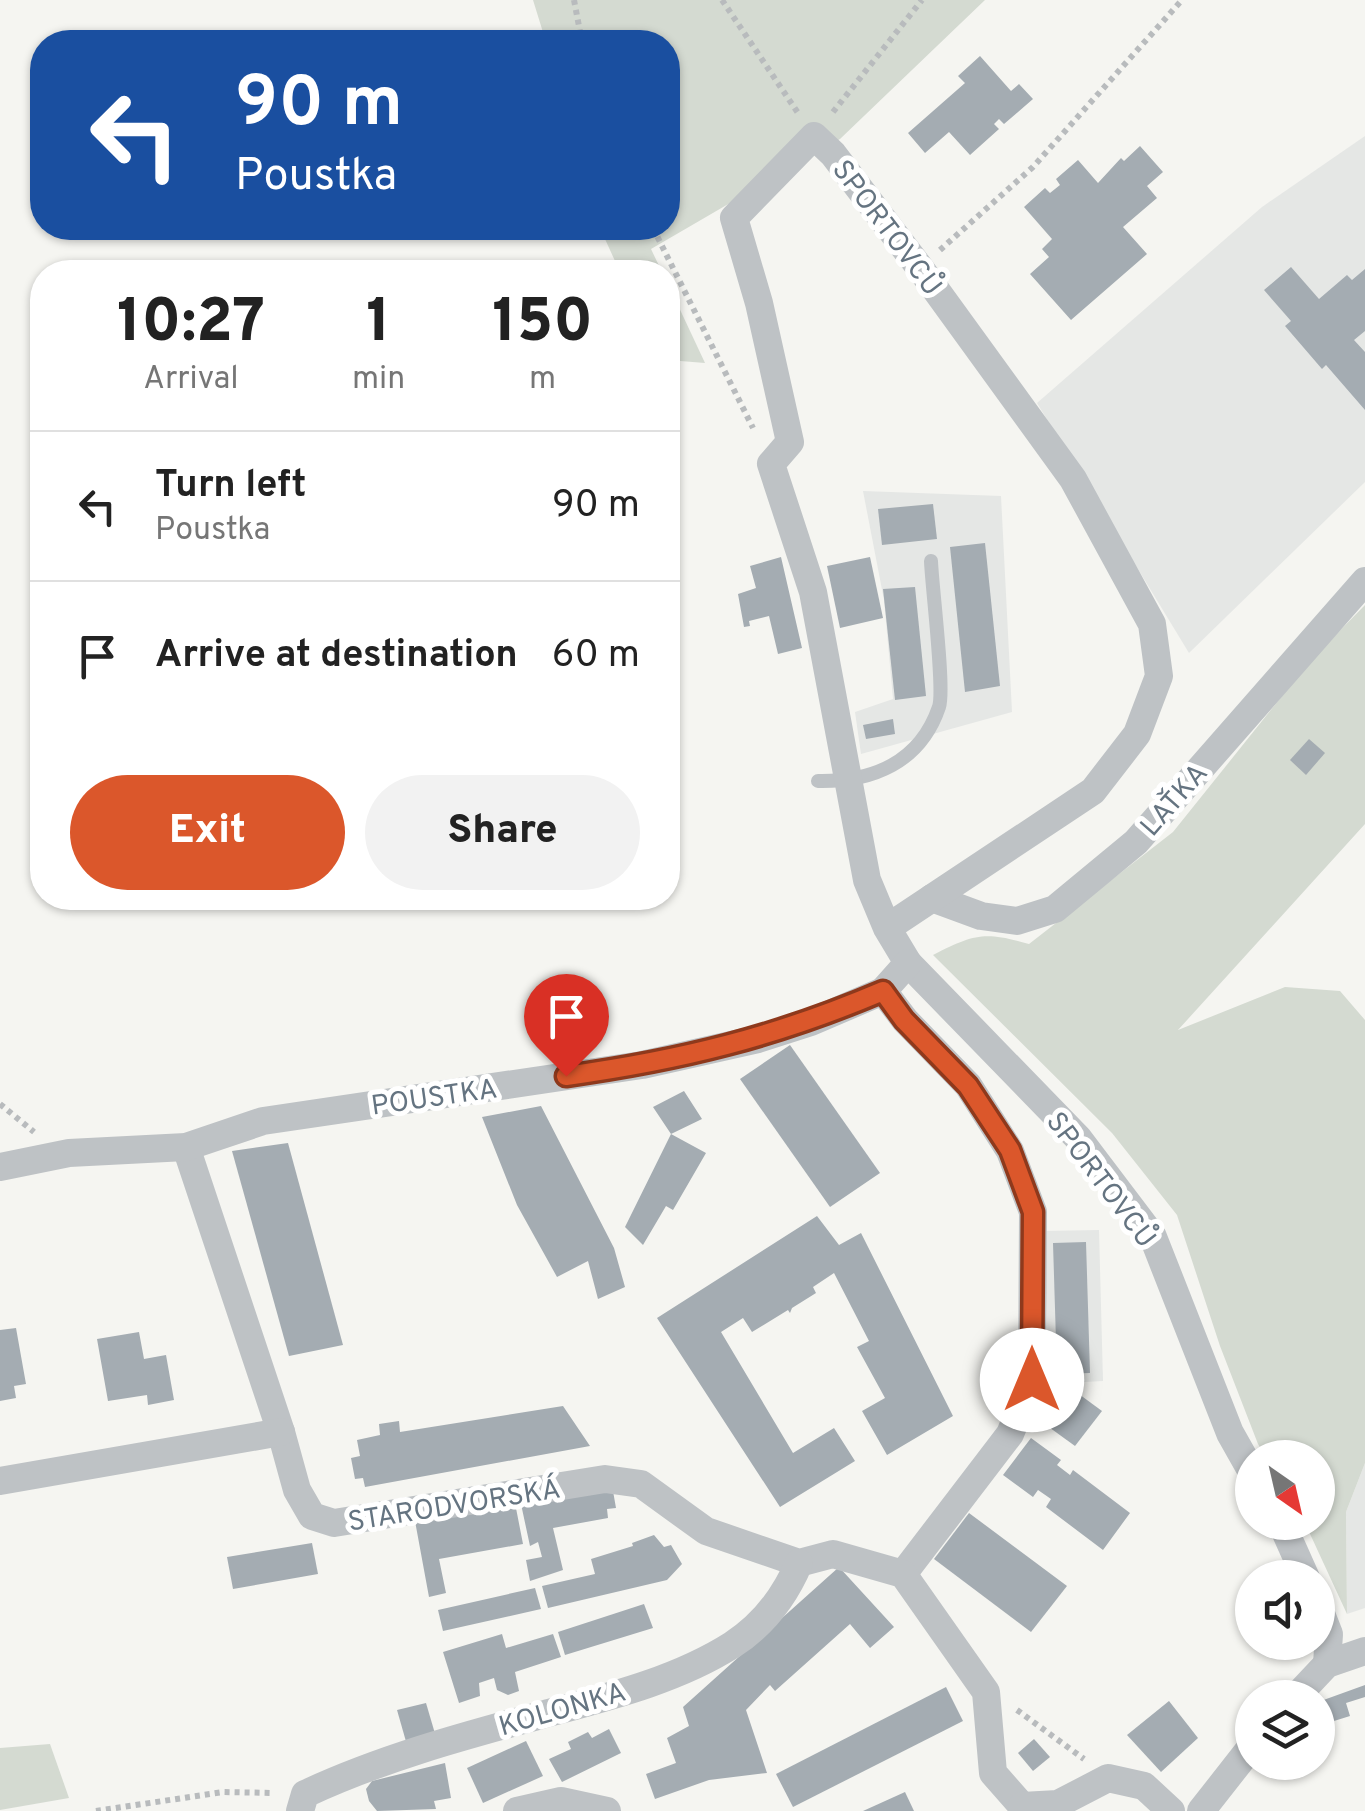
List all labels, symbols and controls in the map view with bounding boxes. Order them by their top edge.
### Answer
text: 90 m [235,62,403,151]
icon: left [70,70,200,200]
text: Poustka [235,149,397,206]
street label: SPORTOVCŮ [823,151,952,304]
text: 10:27 [117,287,265,363]
text: 1 [366,287,391,363]
text: 150 [492,287,593,363]
text: Arrival [143,360,239,400]
text: min [352,360,405,400]
text: m [529,360,556,400]
text: Turn left [155,462,307,511]
icon: left [70,479,125,534]
text: 90 m [552,482,640,531]
text: Poustka [155,511,270,551]
icon: arrive [70,629,125,684]
text: Arrive at destination [155,632,518,681]
text: 60 m [552,632,640,681]
street label: LAŤKA [1132,756,1217,845]
button: Exit [70,775,345,890]
button: Share [365,775,640,890]
pin [524,974,609,1077]
icon: arrive [539,989,594,1044]
street label: POUSTKA [369,1072,500,1126]
street label: SPORTOVCŮ [1037,1103,1166,1256]
position arrow [980,1328,1084,1432]
north arrow [1235,1440,1335,1540]
map controls [1235,1440,1335,1780]
street label: STARODVORSKÁ [345,1470,563,1542]
button: sound [1235,1560,1335,1660]
street label: KOLONKA [495,1676,631,1746]
button: layers [1235,1680,1335,1780]

